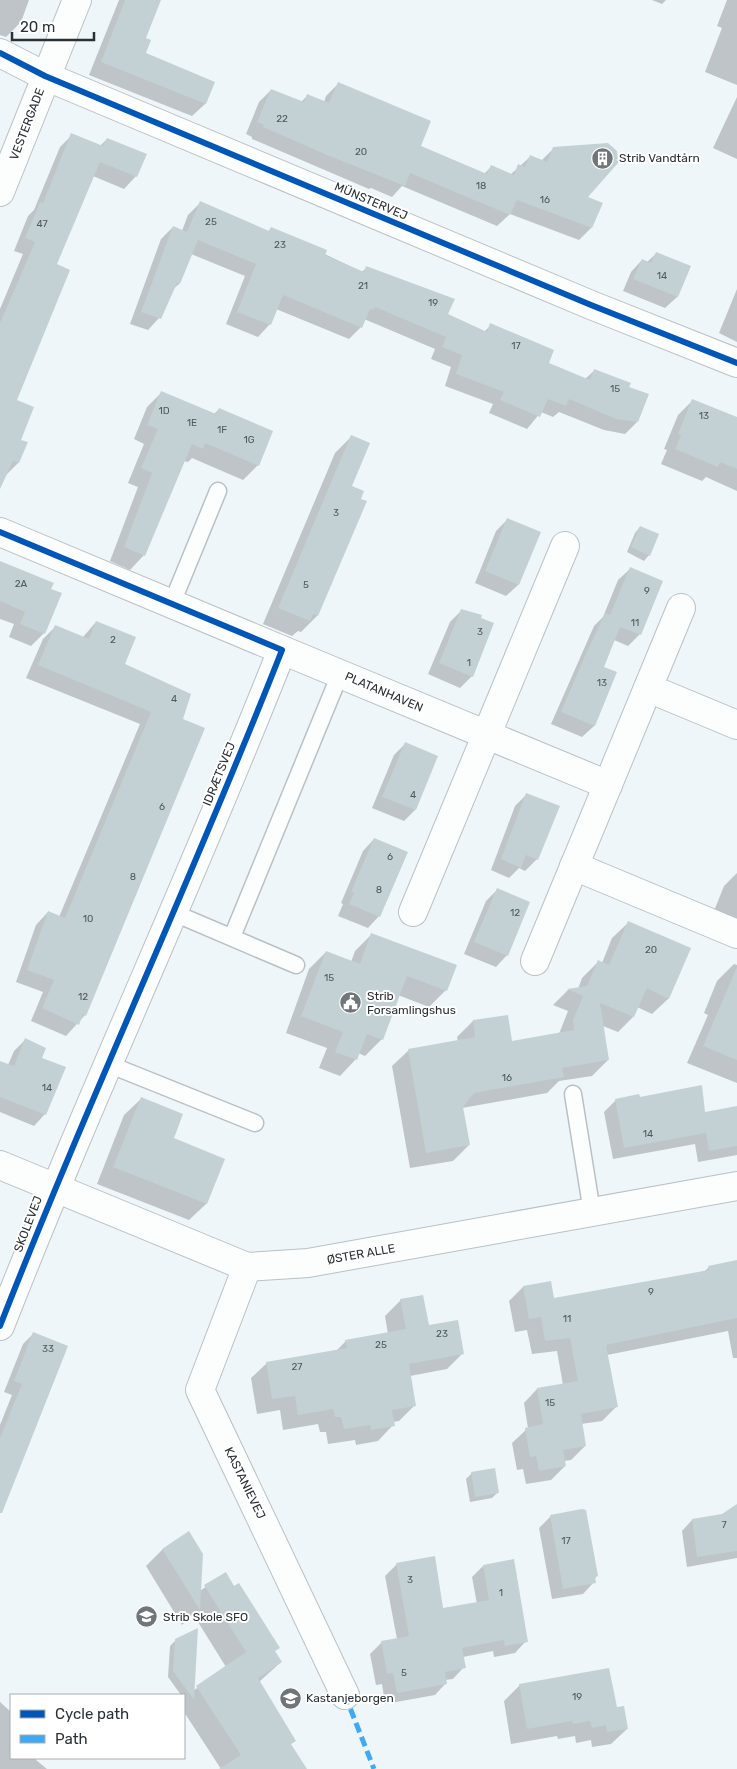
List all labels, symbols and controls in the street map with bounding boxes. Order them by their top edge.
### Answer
scale bar [12,10,95,42]
text: 20 m [20,18,55,36]
street label: VESTERGADE [7,86,47,162]
house number: 22 [276,113,288,125]
house number: 20 [355,146,367,158]
building icon: Strib Vandtårn [591,146,615,170]
place label: Strib Vandtårn [619,151,700,165]
street label: MÜNSTERVEJ [332,179,410,223]
house number: 18 [476,180,486,192]
house number: 16 [540,194,550,206]
house number: 25 [205,216,217,228]
house number: 47 [36,218,48,230]
house number: 23 [274,239,286,251]
house number: 14 [657,270,667,282]
house number: 21 [358,280,368,292]
house number: 19 [428,297,438,309]
house number: 17 [511,340,521,352]
house number: 15 [610,383,620,395]
house number: 1D [158,405,170,417]
house number: 13 [699,410,709,422]
house number: 1E [187,417,197,429]
house number: 1F [217,424,227,436]
house number: 1G [243,434,255,446]
house number: 3 [333,507,339,519]
house number: 2A [15,578,28,590]
house number: 5 [303,579,309,591]
house number: 9 [644,585,650,597]
house number: 11 [631,617,639,629]
house number: 3 [477,626,483,638]
house number: 2 [110,634,116,646]
house number: 1 [467,657,471,669]
street label: PLATANHAVEN [343,669,425,715]
house number: 13 [597,677,607,689]
house number: 4 [171,693,177,705]
street label: IDRÆTSVEJ [200,740,238,808]
house number: 4 [410,789,416,801]
house number: 6 [159,801,165,813]
house number: 6 [387,851,393,863]
house number: 8 [130,871,136,883]
house number: 8 [376,884,382,896]
house number: 12 [510,907,520,919]
house number: 10 [83,913,93,925]
house number: 20 [645,944,657,956]
house number: 15 [324,972,334,984]
place label: Strib Forsamlingshus [367,989,456,1017]
house number: 12 [78,991,88,1003]
public building icon: Strib Forsamlingshus [339,991,363,1015]
house number: 16 [502,1072,512,1084]
house number: 14 [42,1082,52,1094]
house number: 14 [643,1128,653,1140]
street label: SKOLEVEJ [11,1194,45,1254]
street label: ØSTER ALLE [326,1241,396,1267]
house number: 9 [648,1286,654,1298]
house number: 11 [563,1313,571,1325]
house number: 23 [436,1328,448,1340]
house number: 25 [375,1339,387,1351]
house number: 33 [42,1343,54,1355]
house number: 27 [292,1361,303,1373]
house number: 15 [545,1397,555,1409]
street label: KASTANIEVEJ [222,1445,268,1521]
house number: 7 [721,1519,727,1531]
house number: 17 [561,1535,571,1547]
house number: 3 [407,1574,413,1586]
house number: 1 [499,1587,503,1599]
school or university icon: Strib Skole SFO [135,1605,159,1629]
place label: Strib Skole SFO [163,1610,248,1624]
house number: 5 [401,1667,407,1679]
school or university icon: Kastanjeborgen [278,1686,302,1710]
place label: Kastanjeborgen [306,1691,394,1705]
house number: 19 [572,1691,582,1703]
legend [10,1694,185,1759]
text: Cycle path [55,1705,129,1723]
text: Path [55,1730,88,1748]

